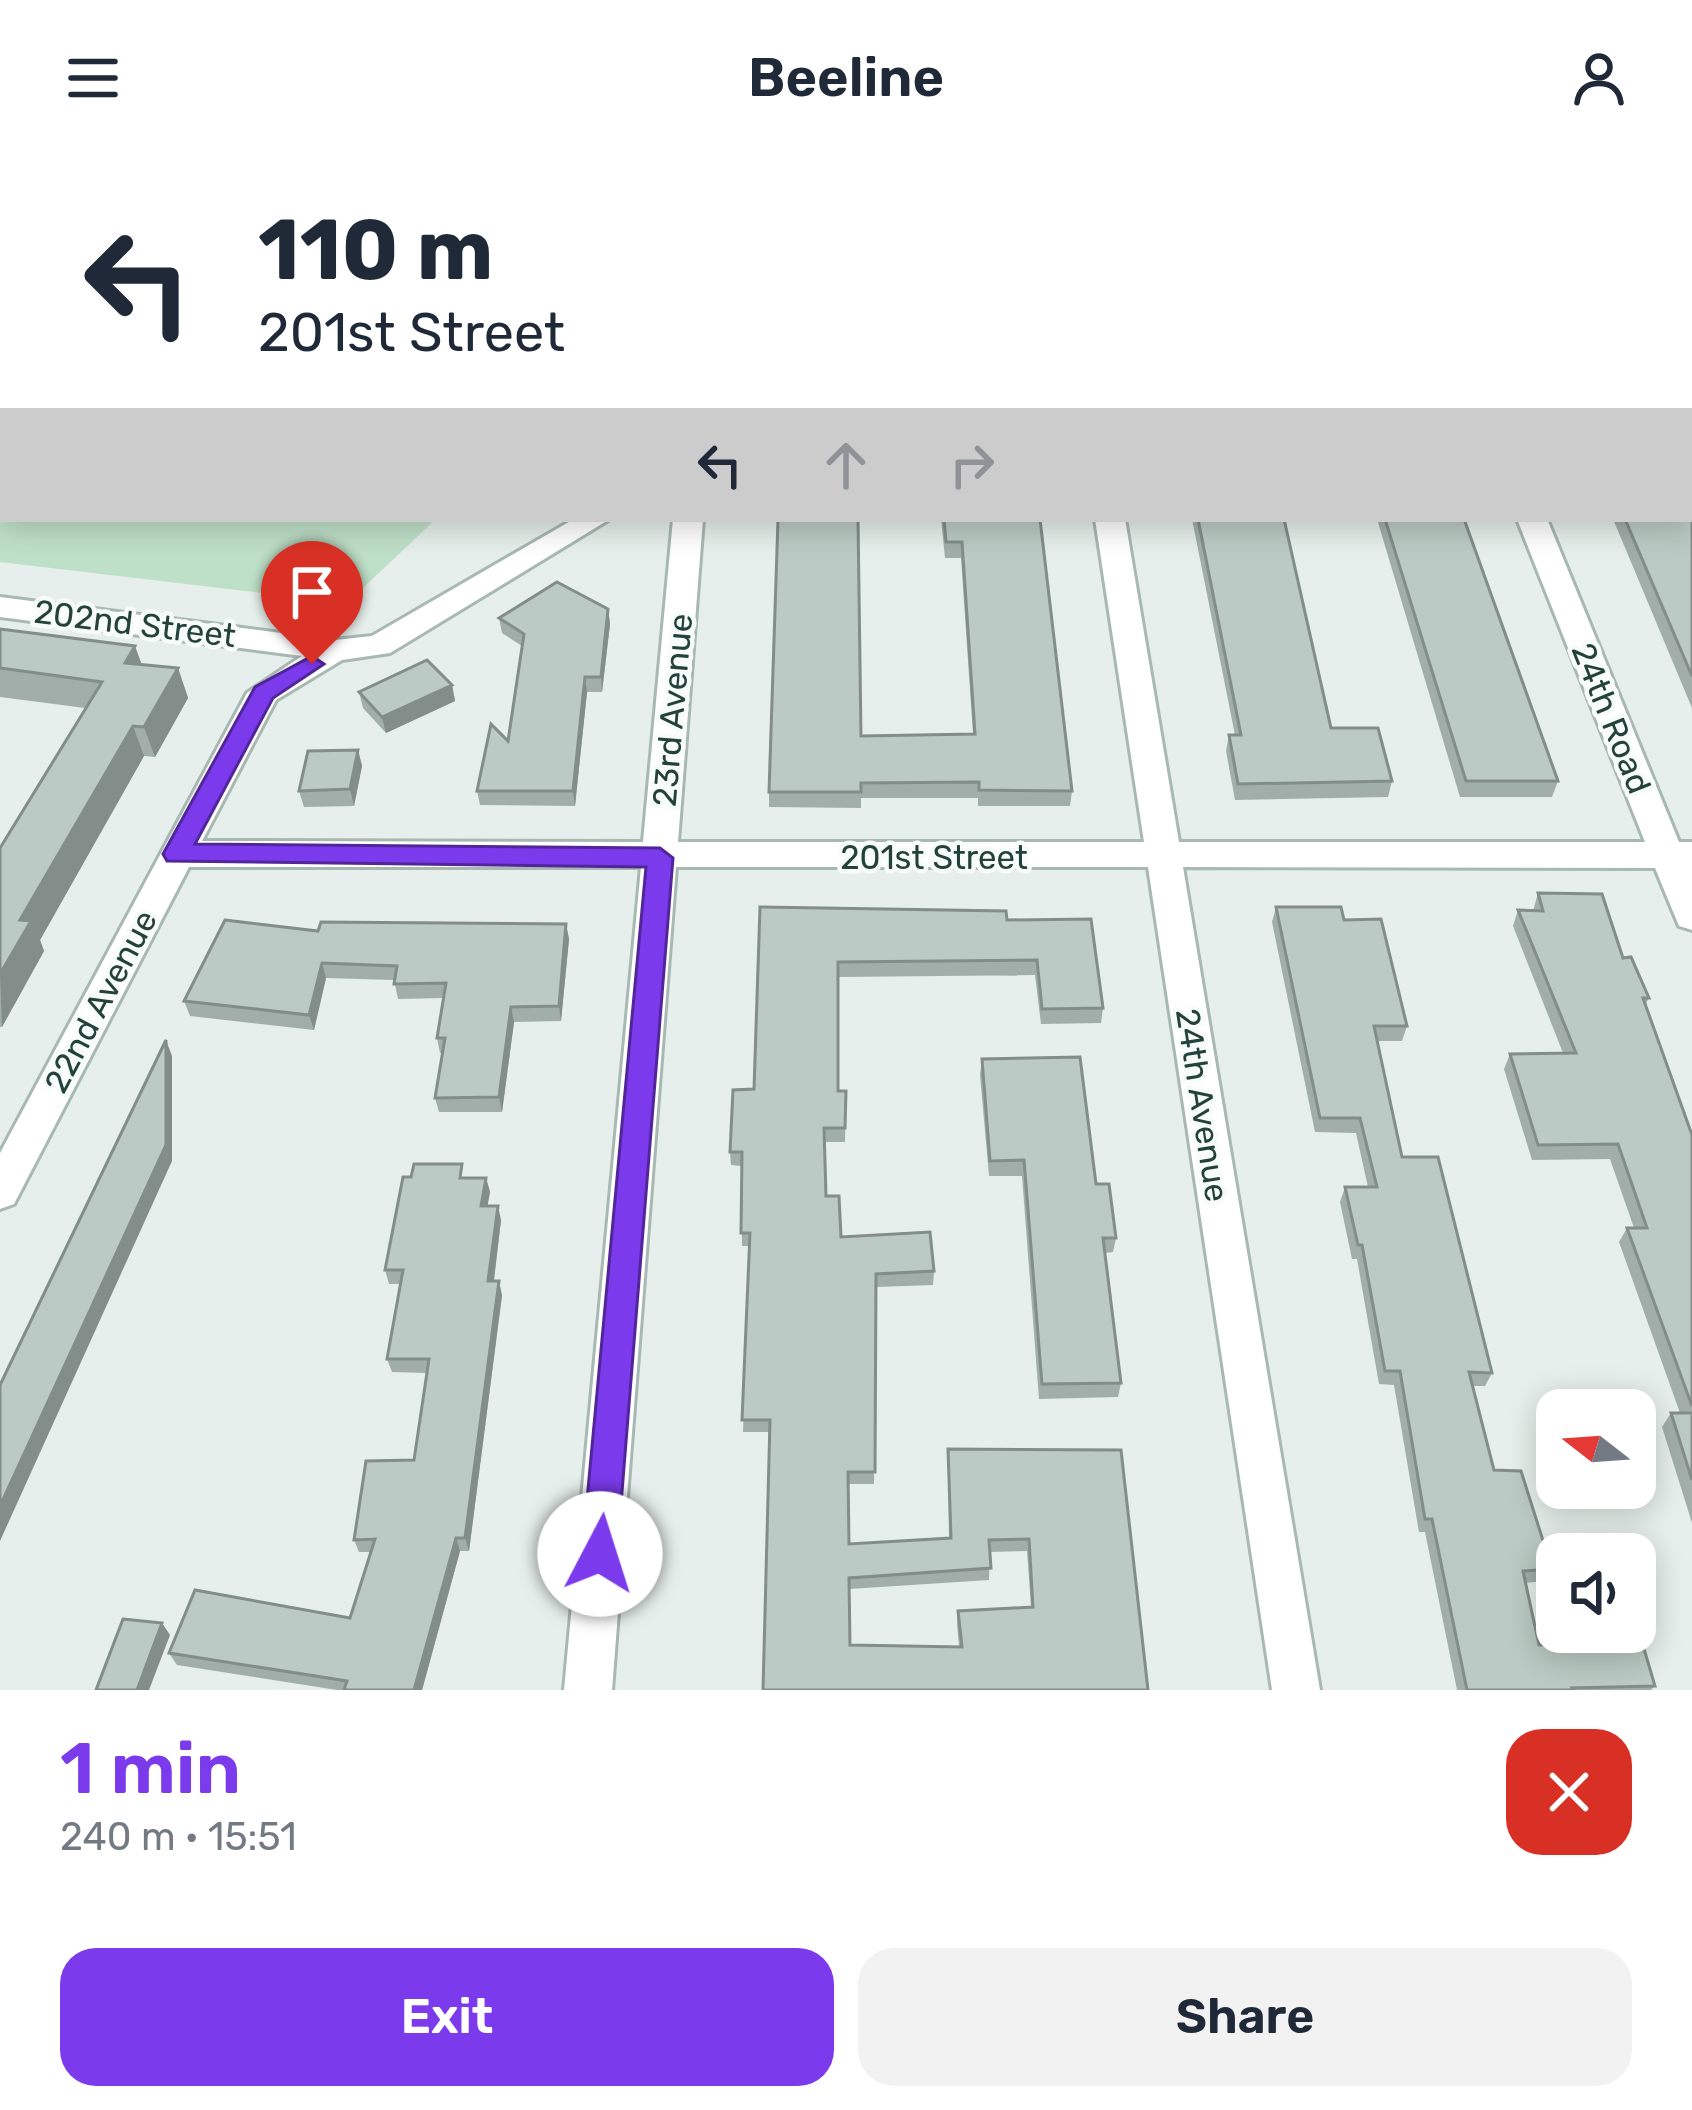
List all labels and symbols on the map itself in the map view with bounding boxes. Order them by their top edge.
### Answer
pin [261,541,363,664]
street label: 202nd Street [32,592,238,655]
street label: 23rd Avenue [645,612,700,808]
street label: 24th Road [1564,637,1659,799]
street label: 201st Street [840,838,1028,877]
street label: 22nd Avenue [36,903,165,1099]
street label: 24th Avenue [1168,1006,1237,1205]
north arrow [1536,1389,1656,1509]
position arrow [537,1491,663,1617]

